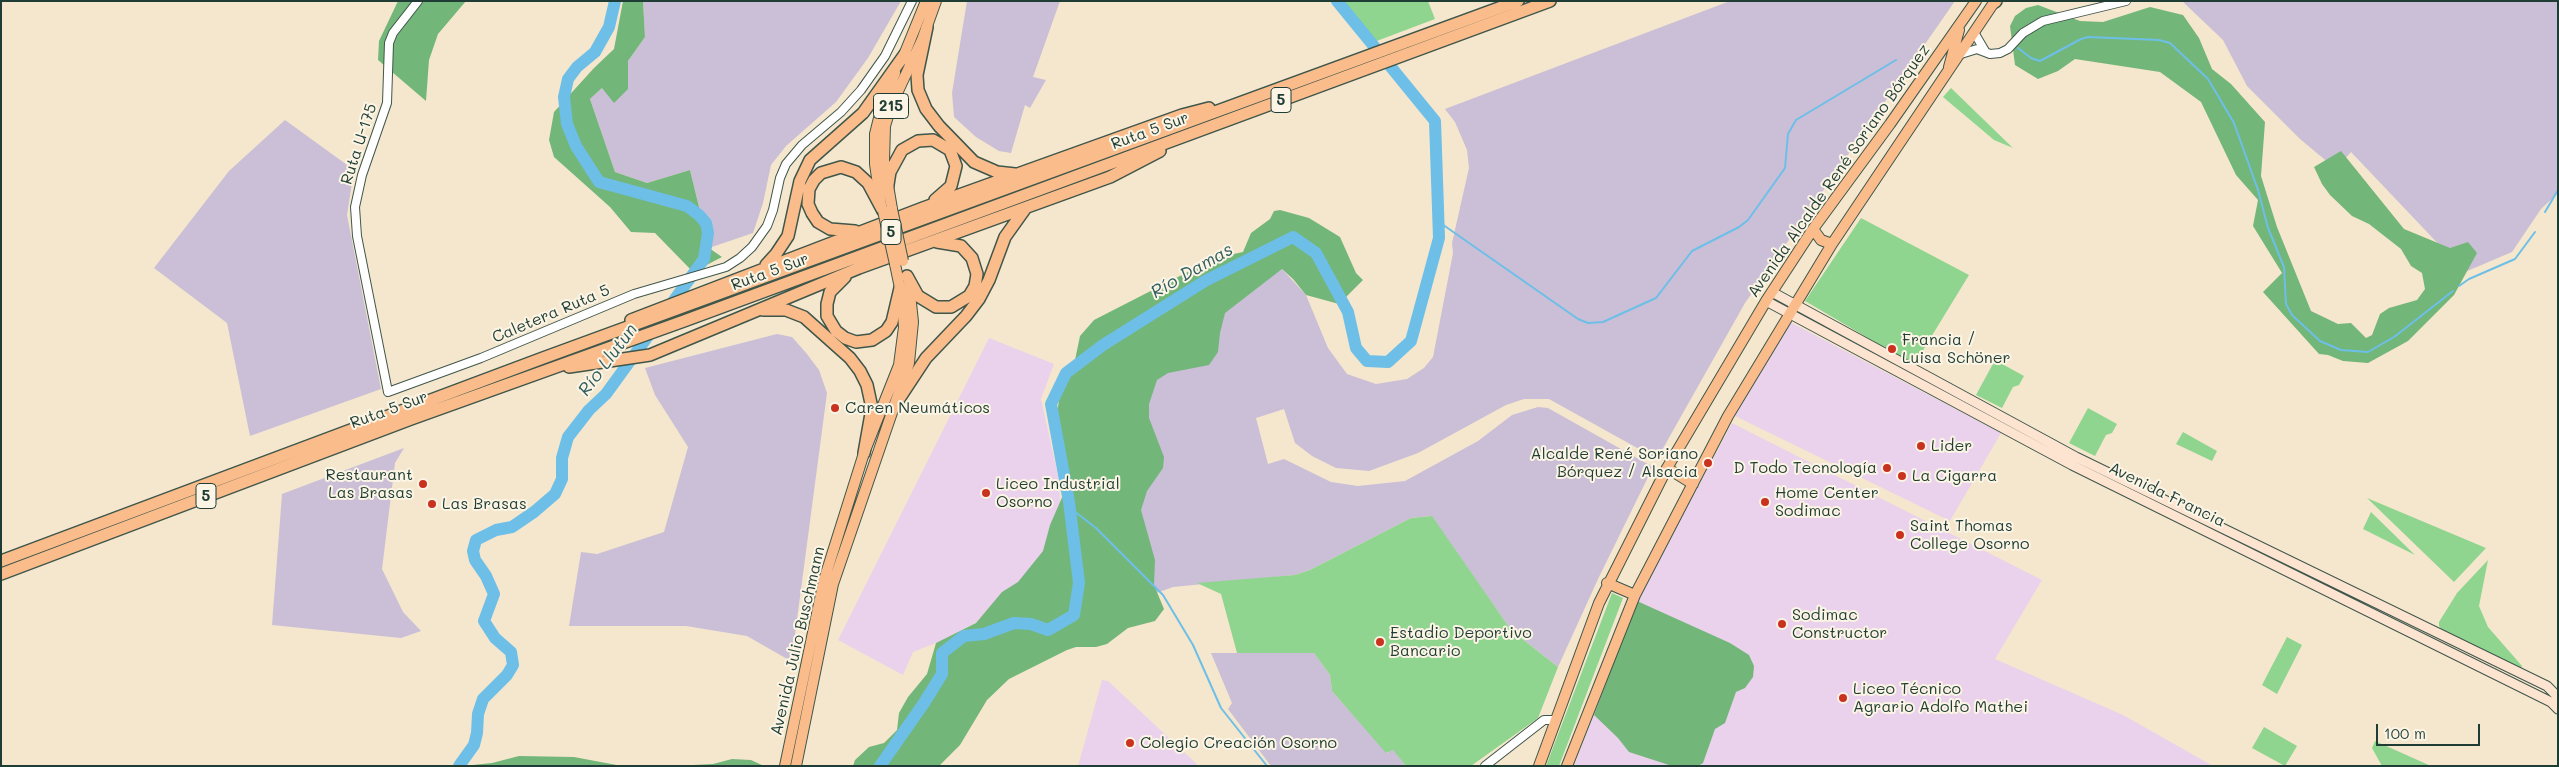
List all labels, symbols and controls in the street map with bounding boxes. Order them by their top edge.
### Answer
street label: Avenida Alcalde René Soriano Bórquez [1744,41,1934,301]
road number: 5 [1271,88,1291,112]
road number: 215 [874,94,908,118]
street label: Ruta U-175 [337,101,381,187]
street label: Ruta 5 Sur [1108,108,1192,154]
road number: 5 [881,220,901,244]
water label: Río Damas [1147,239,1237,303]
street label: Ruta 5 Sur [728,249,812,295]
street label: Caletera Ruta 5 [489,281,613,347]
water label: Río Llutun [574,319,642,401]
place label: Francia / Luisa Schöner [1902,330,2011,368]
marker: Francia / Luisa Schöner [1886,343,1898,355]
street label: Ruta 5 Sur [347,387,431,433]
place label: Caren Neumáticos [845,398,990,418]
marker: Caren Neumáticos [829,402,841,414]
place label: Lider [1931,436,1972,456]
marker: Lider [1915,440,1927,452]
place label: Alcalde René Soriano Bórquez / Alsacia [1531,444,1698,482]
marker: Alcalde René Soriano Bórquez / Alsacia [1702,457,1714,469]
place label: D Todo Tecnología [1733,458,1877,478]
street label: Avenida Francia [2106,459,2228,531]
marker: D Todo Tecnología [1881,462,1893,474]
place label: Restaurant Las Brasas [325,465,413,503]
place label: La Cigarra [1912,466,1997,486]
marker: La Cigarra [1896,470,1908,482]
place label: Liceo Industrial Osorno [996,474,1120,512]
marker: Restaurant Las Brasas [417,478,429,490]
place label: Home Center Sodimac [1775,483,1879,521]
road number: 5 [196,484,216,508]
marker: Liceo Industrial Osorno [980,487,992,499]
place label: Las Brasas [442,494,527,514]
marker: Home Center Sodimac [1759,496,1771,508]
marker: Las Brasas [426,498,438,510]
place label: Saint Thomas College Osorno [1910,516,2029,554]
marker: Saint Thomas College Osorno [1894,529,1906,541]
street label: Avenida Julio Buschmann [767,545,829,737]
place label: Sodimac Constructor [1792,605,1887,643]
marker: Sodimac Constructor [1776,618,1788,630]
place label: Estadio Deportivo Bancario [1390,623,1532,661]
marker: Estadio Deportivo Bancario [1374,636,1386,648]
place label: Liceo Técnico Agrario Adolfo Mathei [1853,679,2028,717]
marker: Liceo Técnico Agrario Adolfo Mathei [1837,692,1849,704]
scale bar [2379,714,2483,746]
text: 100 m [2384,723,2426,743]
place label: Colegio Creación Osorno [1140,733,1337,753]
marker: Colegio Creación Osorno [1124,737,1136,749]

